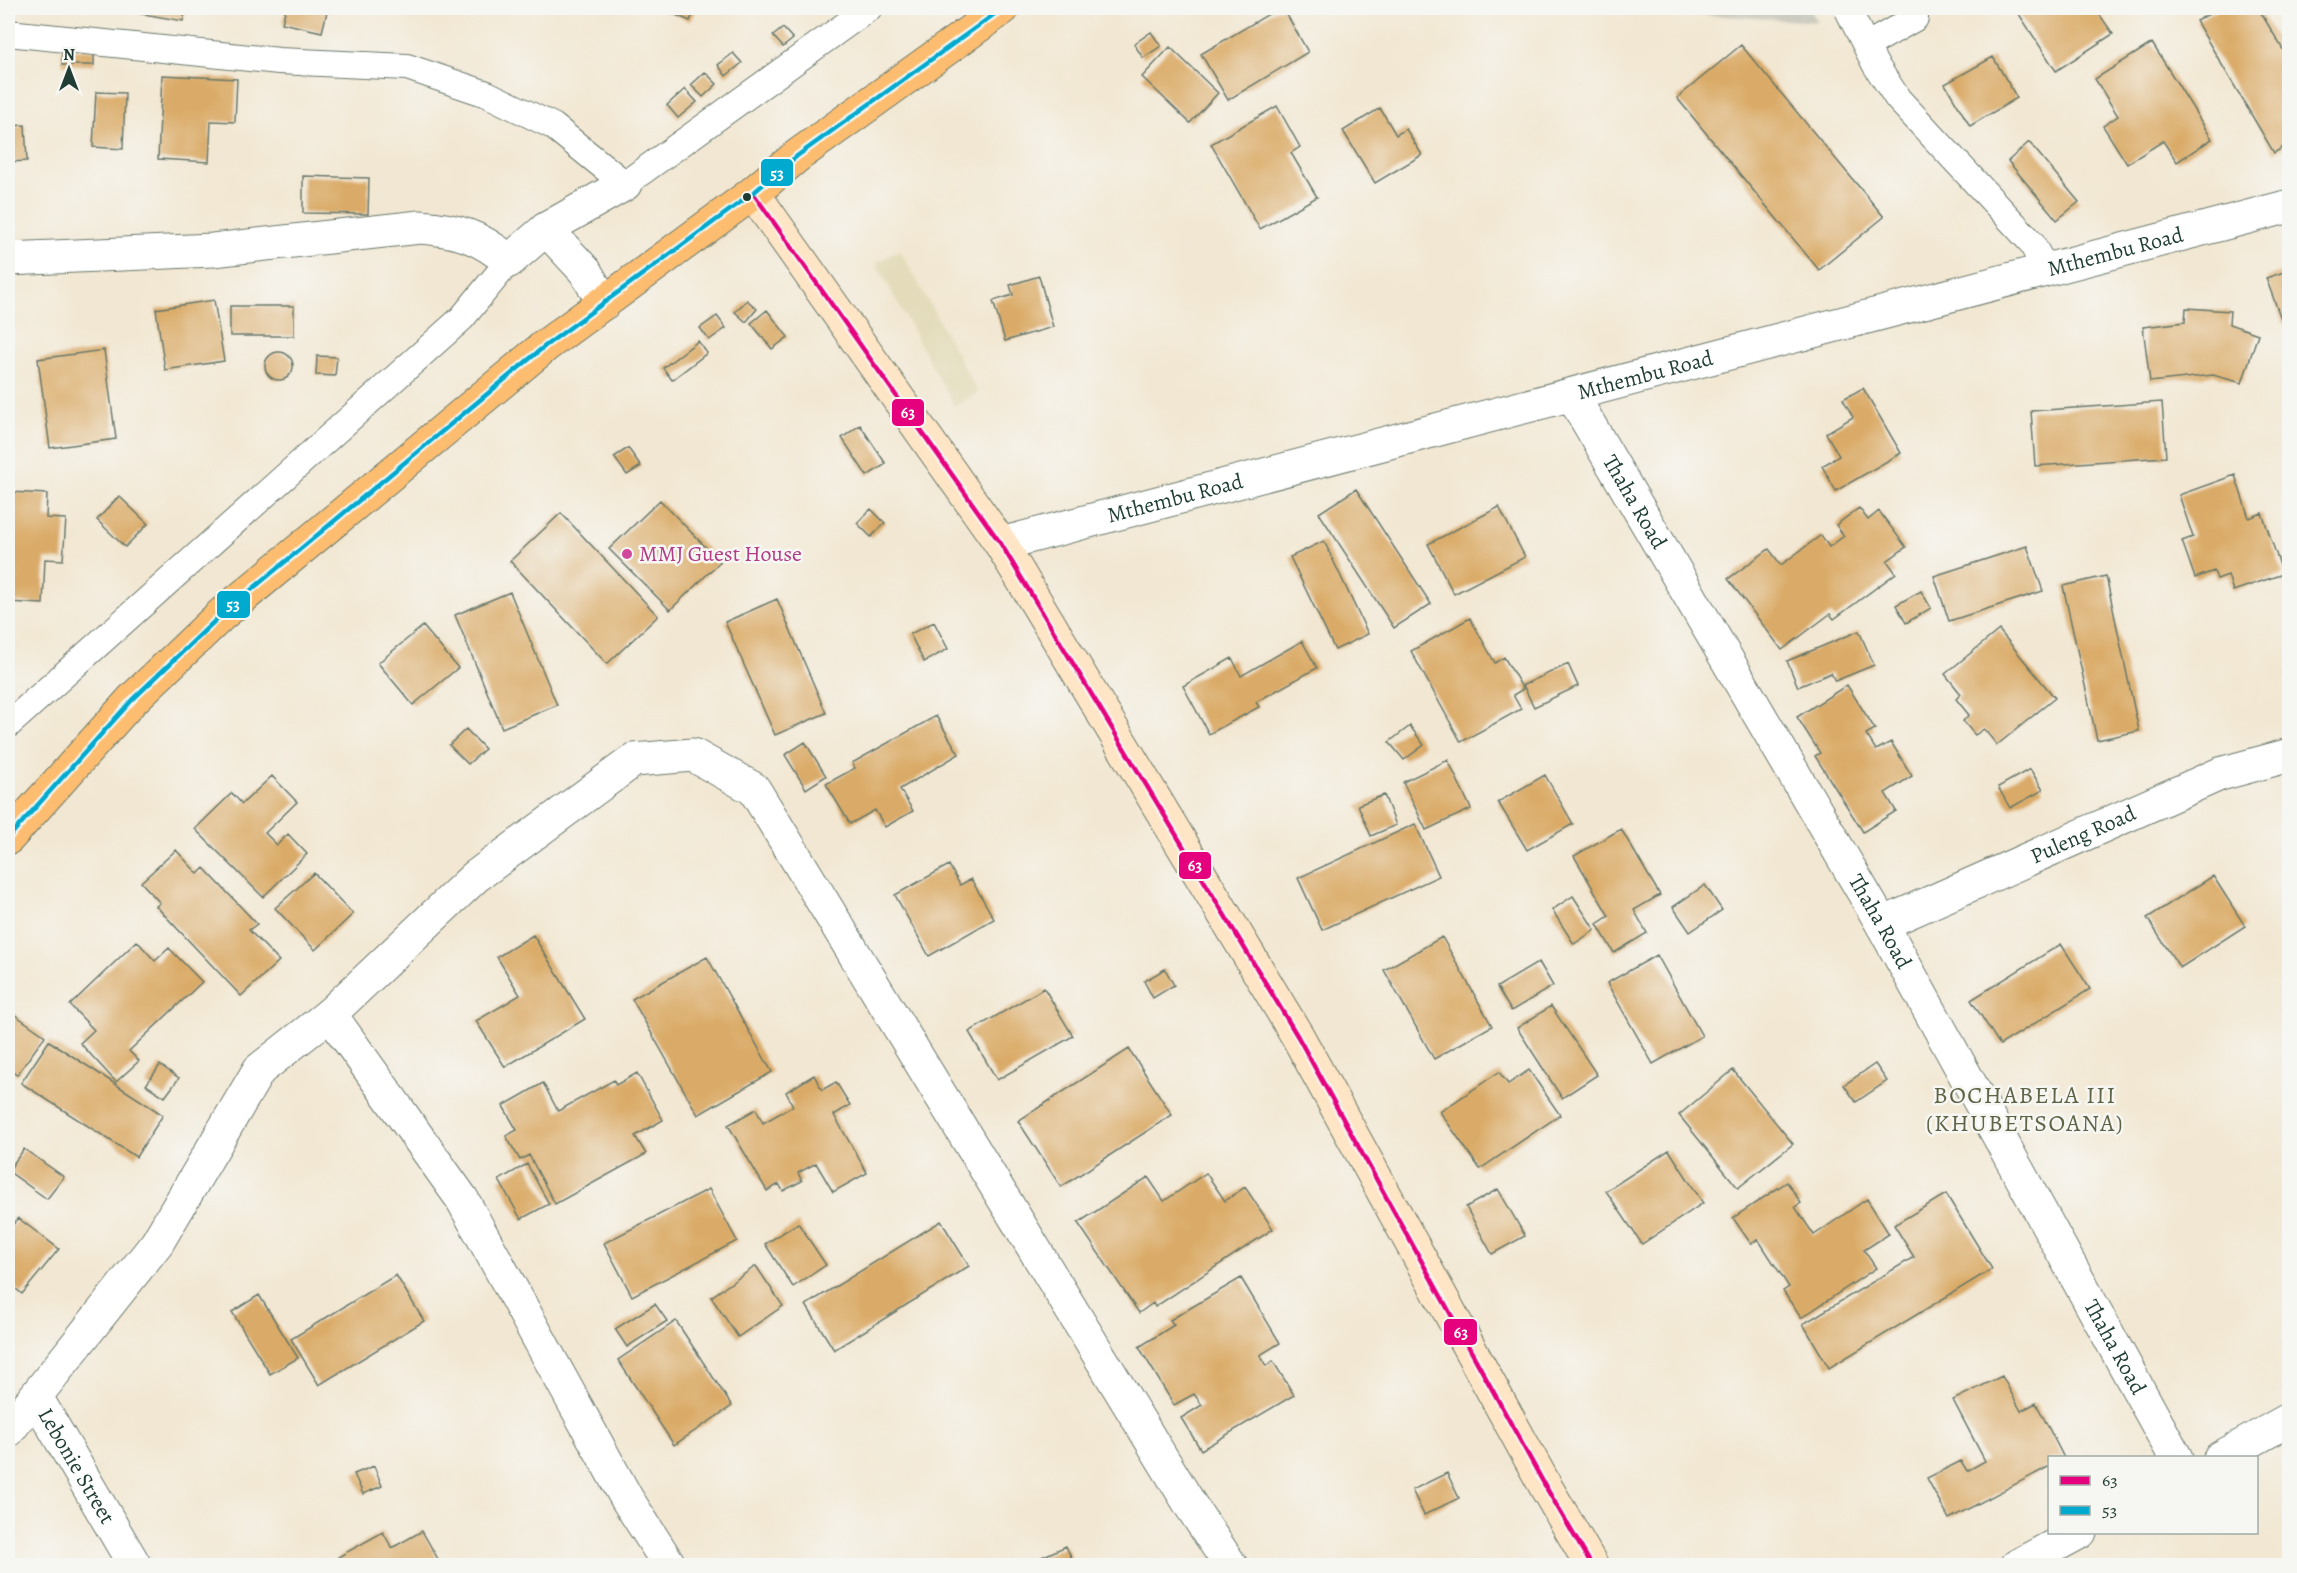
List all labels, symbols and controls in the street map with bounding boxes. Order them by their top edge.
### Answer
north arrow [39,39,99,99]
text: N [63,44,75,66]
line badge: 53 [760,158,794,187]
text: 53 [770,163,784,185]
unlabelled marker [741,191,753,203]
street label: Mthembu Road [2044,220,2187,284]
street label: Mthembu Road [1574,343,1716,407]
line badge: 63 [891,398,925,427]
text: 63 [901,402,915,424]
street label: Thaha Road [1595,449,1674,555]
street label: Mthembu Road [1104,466,1246,530]
place label: MMJ Guest House [639,539,802,569]
marker: MMJ Guest House [620,547,634,561]
line badge: 53 [216,590,251,619]
text: 53 [226,594,240,616]
street label: Puleng Road [2026,798,2141,871]
line badge: 63 [1178,851,1212,880]
text: 63 [1188,855,1202,877]
street label: Thaha Road [1841,869,1919,974]
district label: BOCHABELA III (KHUBETSOANA) [1926,1079,2124,1139]
street label: Thaha Road [2077,1294,2153,1400]
line badge: 63 [1443,1318,1478,1346]
text: 63 [1454,1322,1468,1344]
street label: Lebonie Street [31,1402,122,1530]
legend [2048,1456,2258,1534]
text: 63 [2102,1468,2118,1492]
text: 53 [2102,1498,2117,1522]

